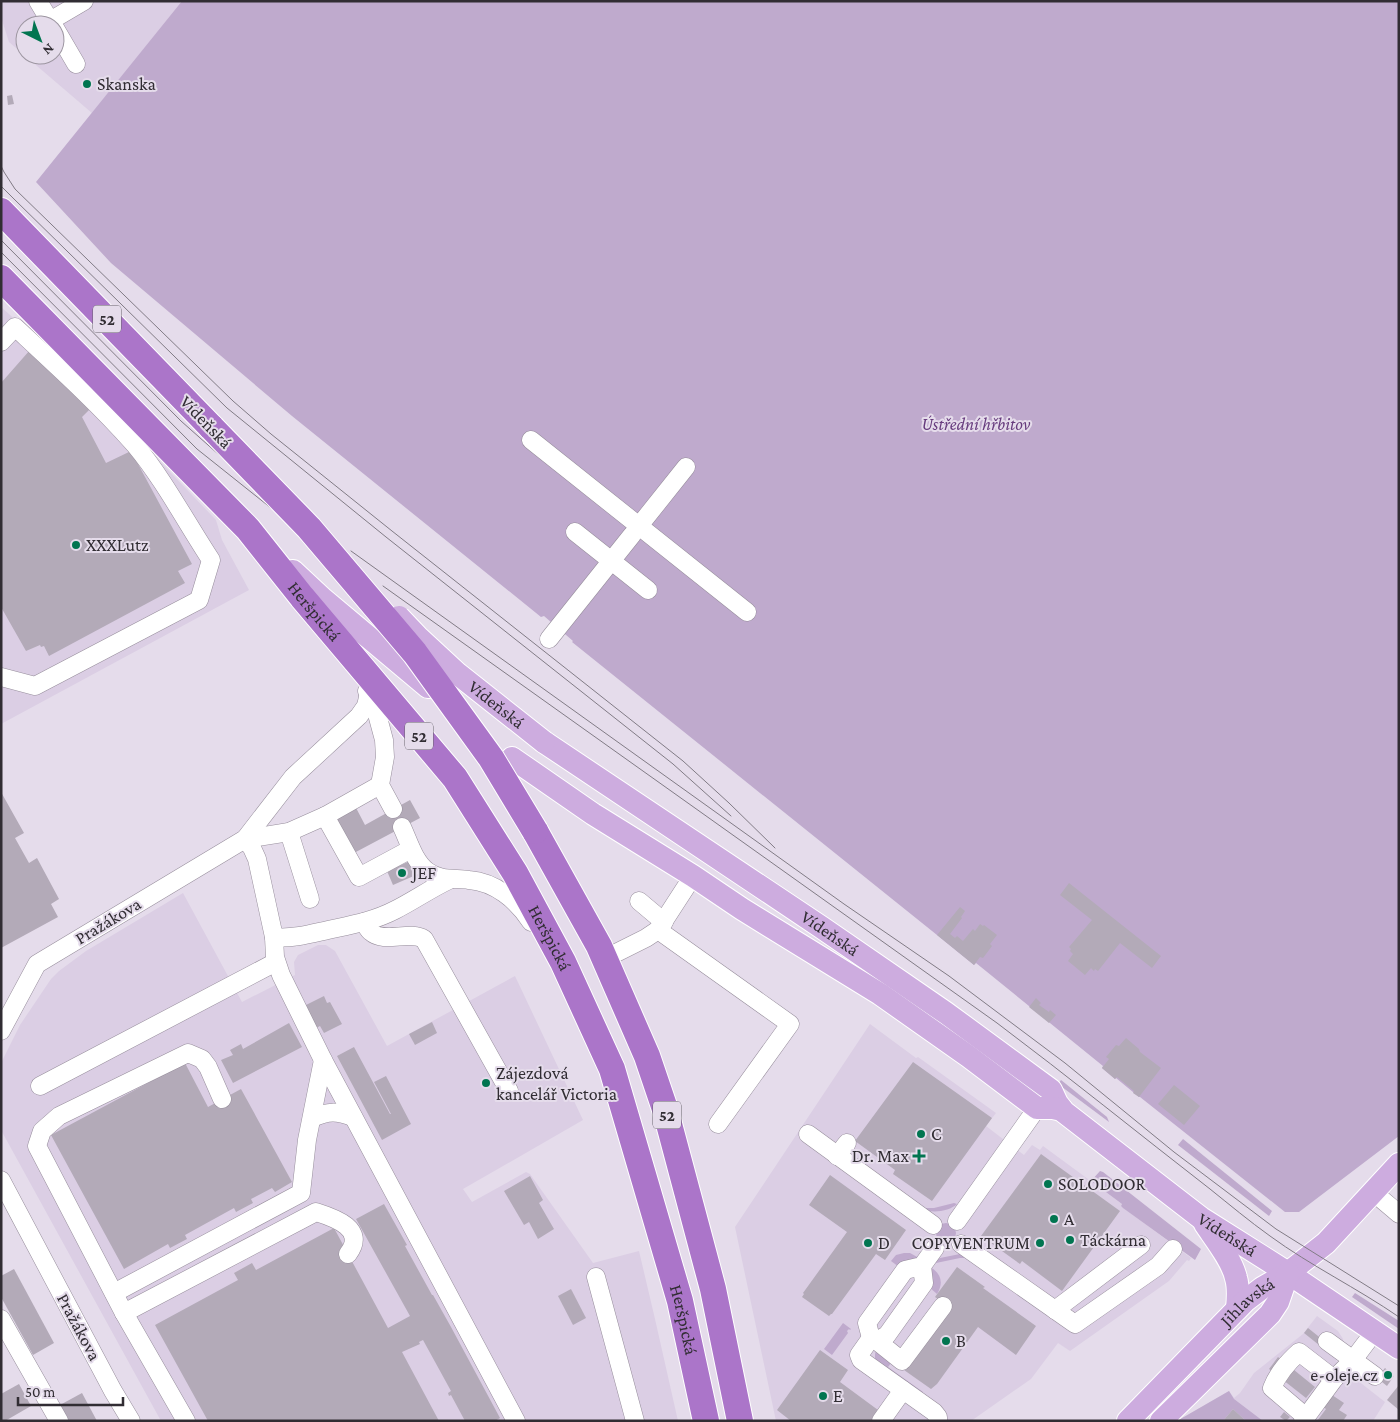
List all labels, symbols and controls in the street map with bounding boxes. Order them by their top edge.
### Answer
north arrow [15,15,65,65]
text: N [39,41,58,59]
place label: Skanska [97,74,156,94]
marker: Skanska [81,78,93,90]
road number: 52 [93,306,121,332]
street label: Vídeňská [176,391,236,453]
park label: Ústřední hřbitov [921,414,1031,434]
place label: XXXLutz [86,535,149,555]
marker: XXXLutz [70,539,82,551]
street label: Heršpická [284,578,345,645]
street label: Vídeňská [464,676,528,733]
road number: 52 [405,722,433,749]
place label: JEF [410,863,436,883]
marker: JEF [396,867,408,879]
street label: Pražákova [71,894,145,948]
street label: Heršpická [524,902,576,974]
street label: Vídeňská [797,906,863,960]
place label: Zájezdová kancelář Victoria [496,1063,617,1104]
marker: Zájezdová kancelář Victoria [480,1077,492,1089]
road number: 52 [653,1102,681,1128]
place label: C [931,1124,942,1144]
marker: C [915,1128,927,1140]
place label: Dr. Max [852,1146,910,1166]
marker: Dr. Max [913,1150,925,1162]
place label: SOLODOOR [1058,1174,1147,1194]
marker: SOLODOOR [1042,1178,1054,1190]
place label: A [1064,1209,1075,1229]
street label: Vídeňská [1194,1209,1260,1261]
marker: A [1048,1213,1060,1225]
place label: Táckárna [1080,1230,1146,1250]
place label: D [878,1233,890,1253]
place label: COPYVENTRUM [911,1233,1030,1253]
marker: Táckárna [1064,1234,1076,1246]
marker: D [862,1237,874,1249]
marker: COPYVENTRUM [1034,1237,1046,1249]
street label: Jihlavská [1215,1273,1278,1332]
street label: Heršpická [666,1282,701,1357]
street label: Pražákova [53,1290,105,1364]
place label: B [956,1331,966,1351]
marker: B [940,1335,952,1347]
place label: e-oleje.cz [1310,1365,1378,1386]
marker: e-oleje.cz [1382,1369,1394,1381]
scale bar [18,1374,122,1406]
text: 50 m [25,1384,55,1400]
place label: E [833,1386,843,1406]
marker: E [817,1390,829,1402]

